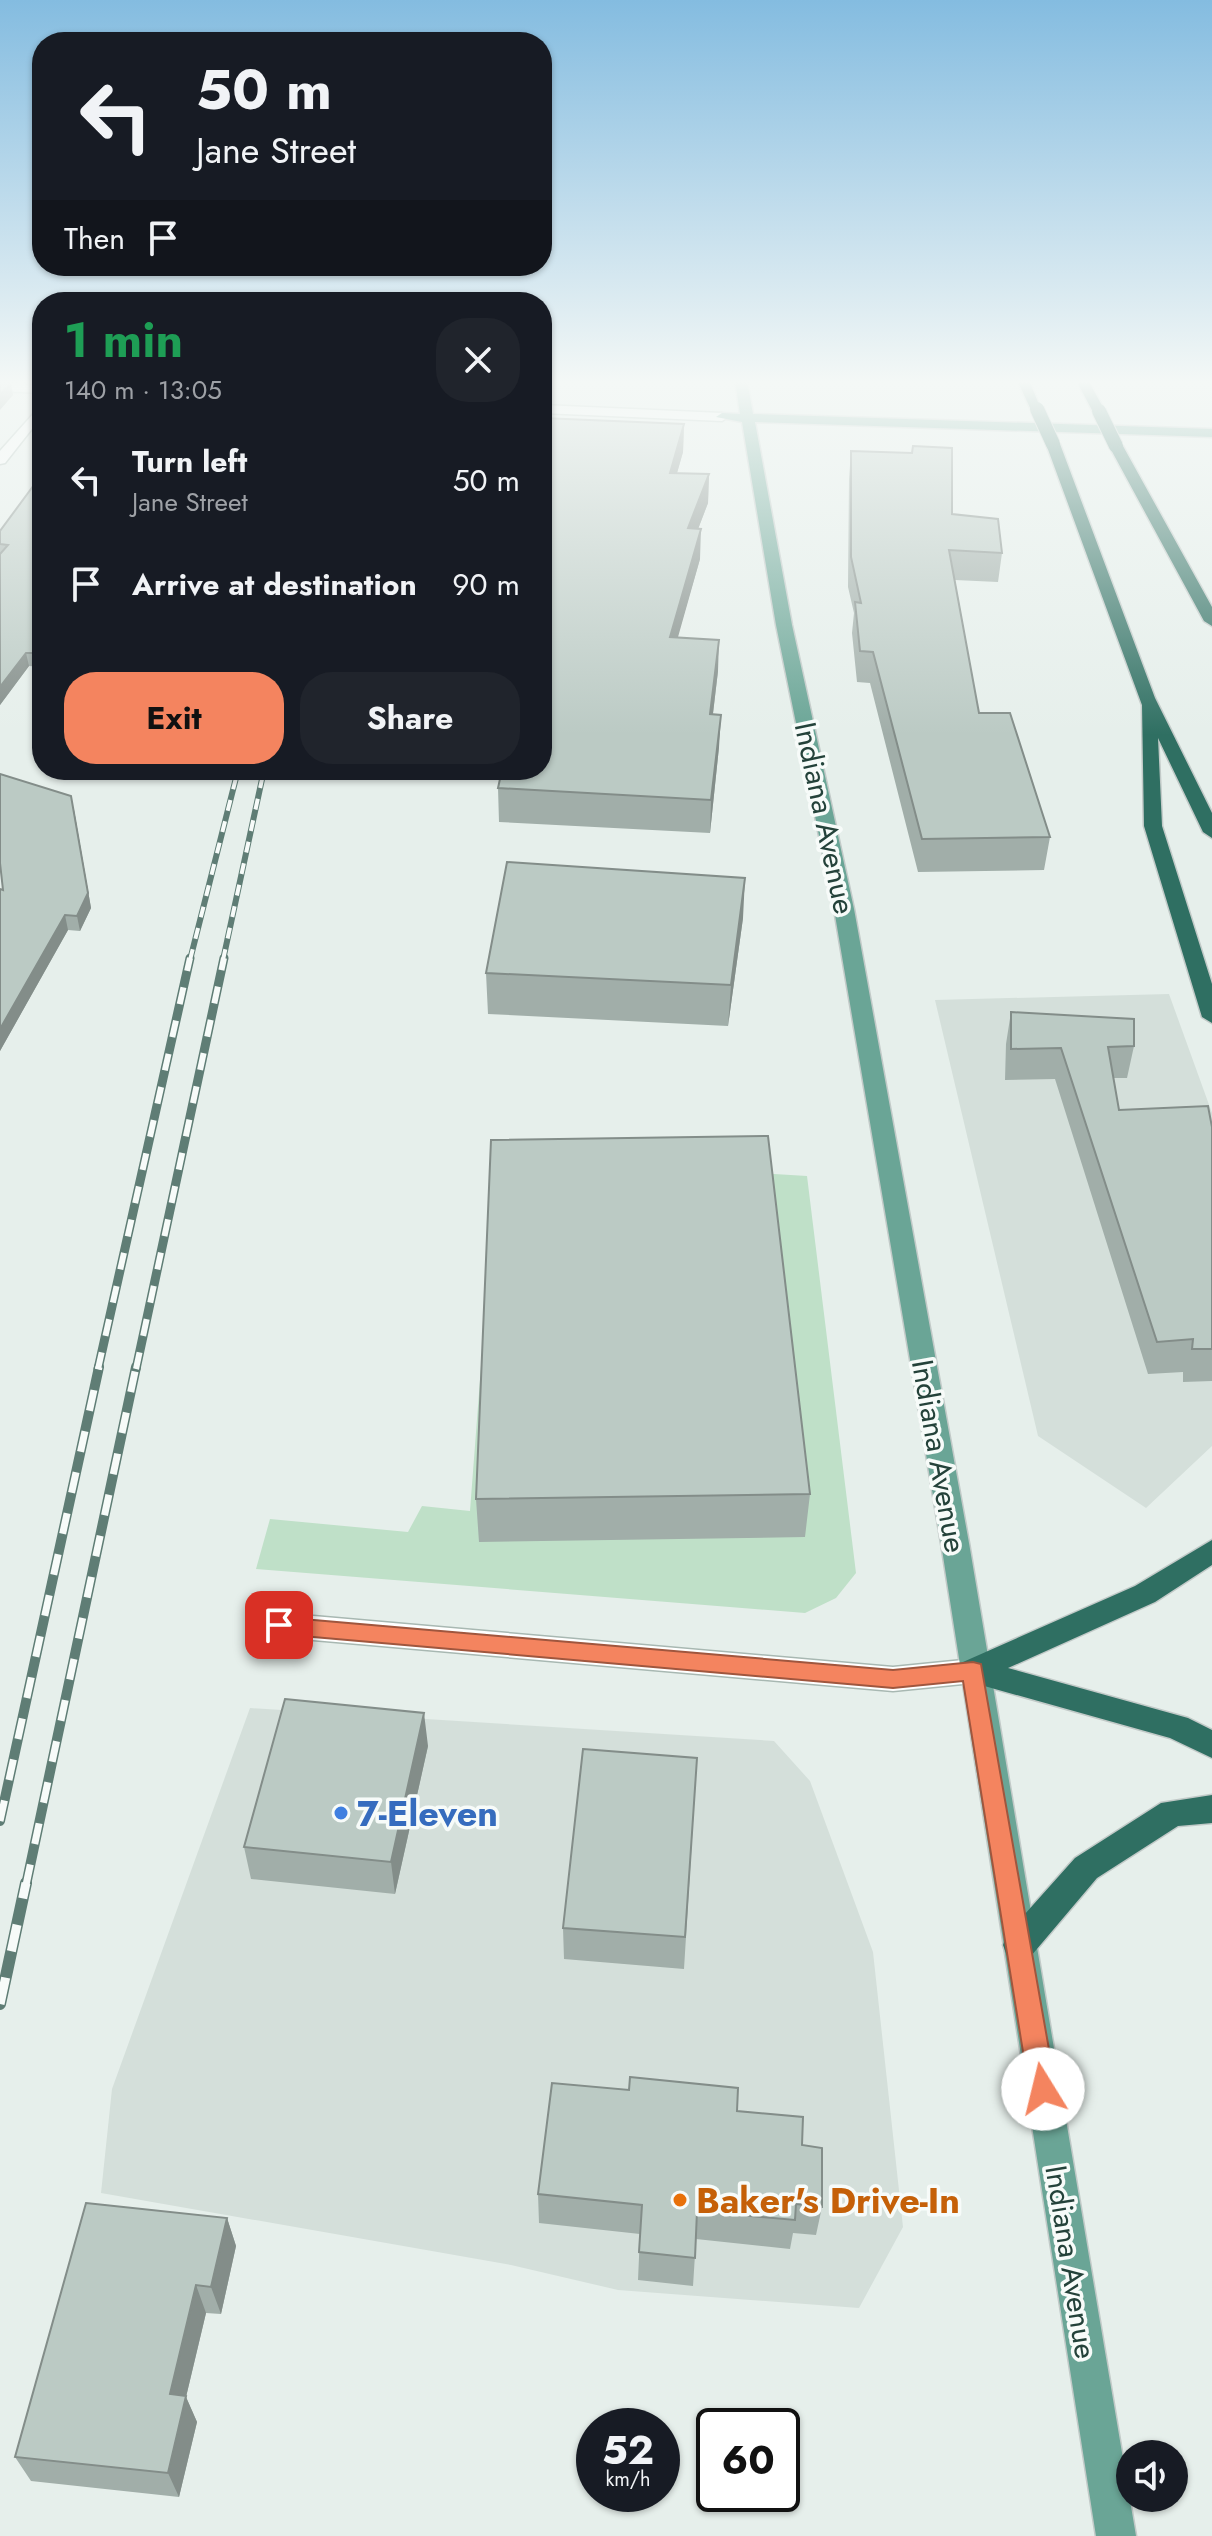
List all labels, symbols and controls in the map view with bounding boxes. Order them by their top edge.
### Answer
text: 50 m [196,49,332,130]
icon: left [64,64,168,168]
text: Jane Street [196,124,356,176]
icon: arrive [141,216,185,260]
text: Then [64,217,125,260]
text: 1 min [64,306,183,375]
button: close [436,318,520,402]
text: 140 m · 13:05 [64,371,222,409]
text: Turn left [132,440,247,483]
icon: left [64,458,108,502]
text: 50 m [453,459,520,502]
text: Jane Street [132,483,248,521]
icon: arrive [64,562,108,606]
text: Arrive at destination [132,563,417,606]
text: 90 m [452,563,520,606]
button: Exit [64,672,284,764]
button: Share [300,672,520,764]
street label: Indiana Avenue [784,718,866,918]
street label: Indiana Avenue [901,1356,977,1556]
pin [245,1591,313,1659]
icon: arrive [257,1603,301,1647]
place label: 7-Eleven [357,1787,498,1839]
marker: 7-Eleven [332,1804,350,1822]
position arrow [1001,2047,1085,2131]
street label: Indiana Avenue [1035,2162,1107,2362]
place label: Baker's Drive-In [696,2174,960,2226]
marker: Baker's Drive-In [671,2191,689,2209]
speed limit sign: 60 [696,2408,800,2512]
text: 52 [602,2421,654,2479]
map controls [1116,2440,1188,2512]
button: sound [1116,2440,1188,2512]
text: km/h [605,2465,651,2494]

